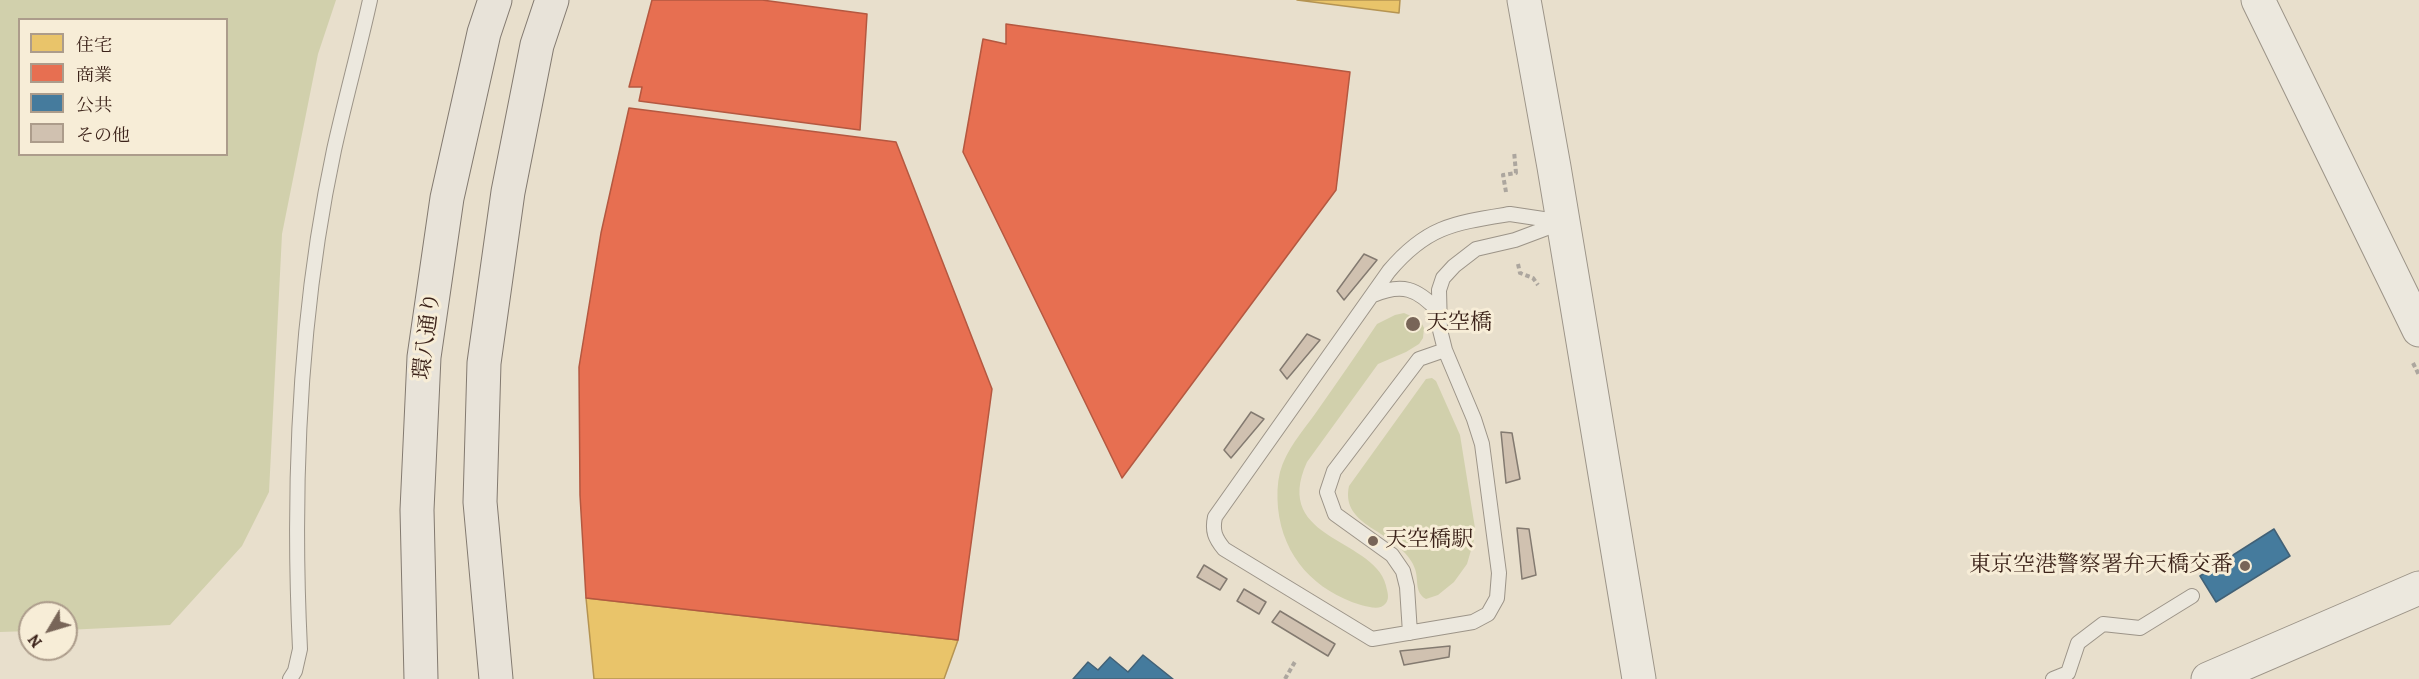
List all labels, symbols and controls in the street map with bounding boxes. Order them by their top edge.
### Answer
legend [18,18,228,156]
text: 住宅 [76,33,112,57]
text: 商業 [76,63,112,87]
text: 公共 [76,93,112,117]
text: その他 [76,123,130,147]
street label: 環八通り [410,291,446,381]
place label: 天空橋 [1426,311,1492,337]
marker: 天空橋 [1404,315,1422,333]
place label: 天空橋駅 [1385,528,1473,554]
marker: 天空橋駅 [1366,534,1380,548]
place label: 東京空港警察署弁天橋交番 [1969,553,2233,579]
marker: 東京空港警察署弁天橋交番 [2238,559,2252,573]
north arrow [18,601,78,661]
text: N [23,629,48,652]

